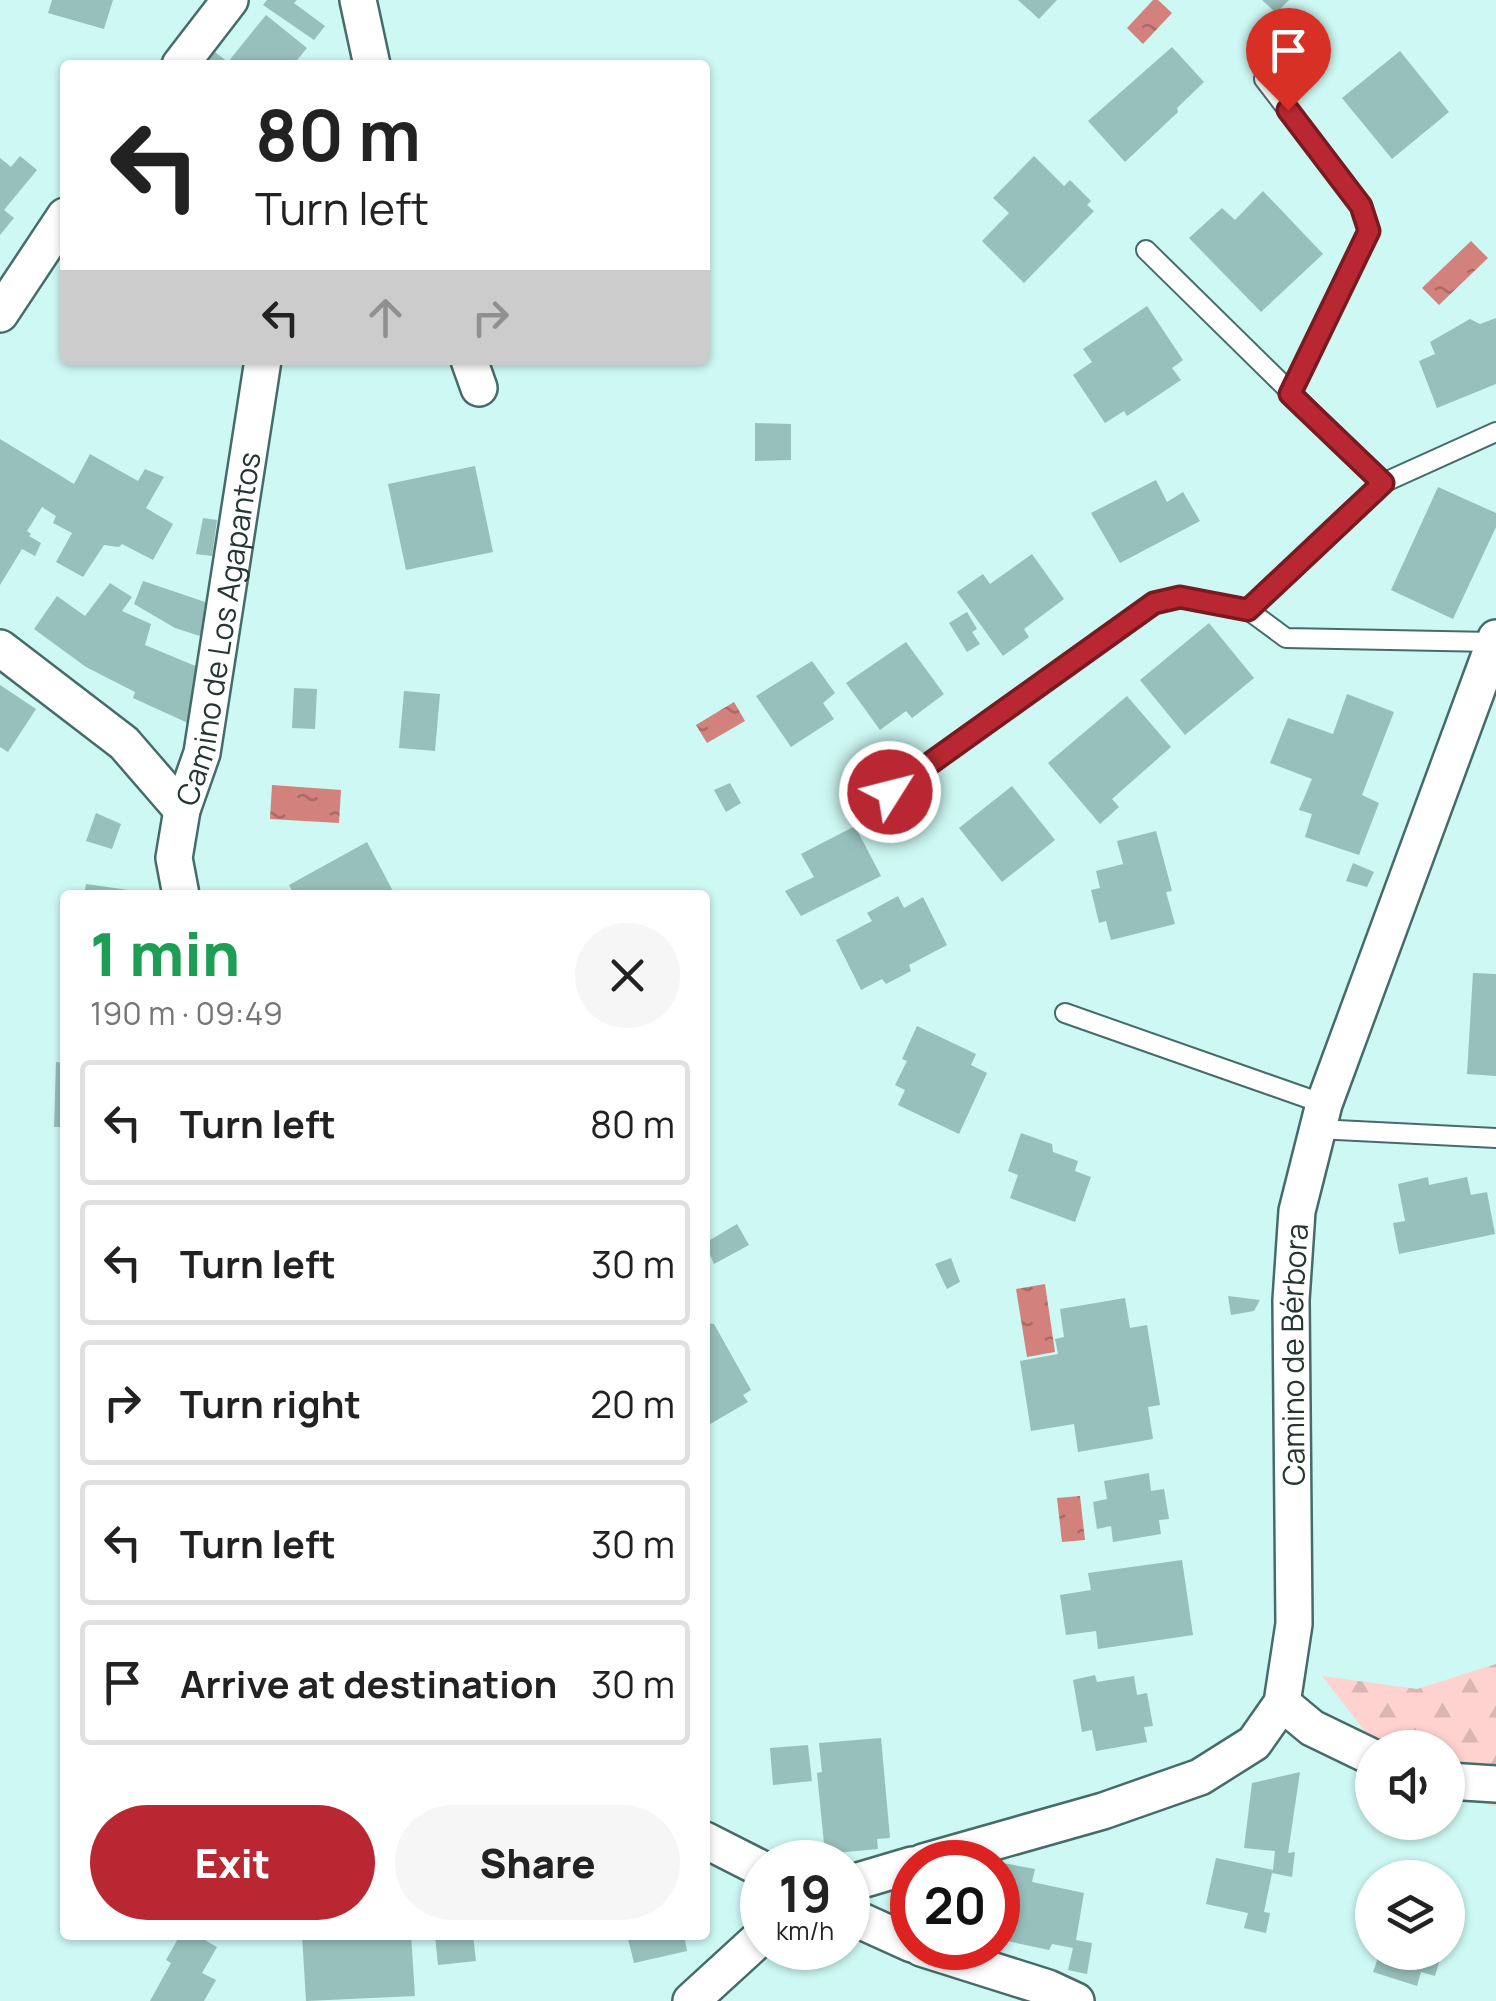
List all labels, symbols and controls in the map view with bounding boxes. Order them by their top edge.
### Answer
pin [1246,8,1331,111]
icon: arrive [1261,23,1316,78]
text: 80 m [255,86,421,182]
icon: left [90,100,220,230]
text: Turn left [255,177,429,239]
icon: left [253,290,308,345]
icon: ahead [358,290,413,345]
icon: right [463,290,518,345]
street label: Camino de Los Agapantos [165,449,269,811]
position arrow [838,740,942,844]
text: 1 min [90,912,240,994]
button: close [575,923,680,1028]
text: 190 m · 09:49 [90,991,283,1035]
icon: left [95,1095,150,1150]
text: Turn left [180,1097,336,1149]
text: 80 m [590,1097,675,1149]
street label: Camino de Bérbora [1270,1222,1317,1486]
icon: left [95,1235,150,1290]
text: Turn left [180,1237,336,1289]
text: 30 m [591,1237,675,1289]
icon: right [95,1375,150,1430]
text: Turn right [180,1377,361,1429]
text: 20 m [590,1377,675,1429]
icon: left [95,1515,150,1570]
text: Turn left [180,1517,336,1569]
text: 30 m [591,1517,675,1569]
icon: arrive [95,1655,150,1710]
text: Arrive at destination [180,1657,557,1709]
text: 30 m [591,1657,675,1709]
map controls [1355,1730,1465,1970]
button: sound [1355,1730,1465,1840]
button: Exit [90,1805,375,1920]
button: Share [395,1805,680,1920]
speed limit sign: 20 [890,1840,1020,1970]
text: 19 [779,1859,831,1927]
button: layers [1355,1860,1465,1970]
text: km/h [776,1913,834,1948]

